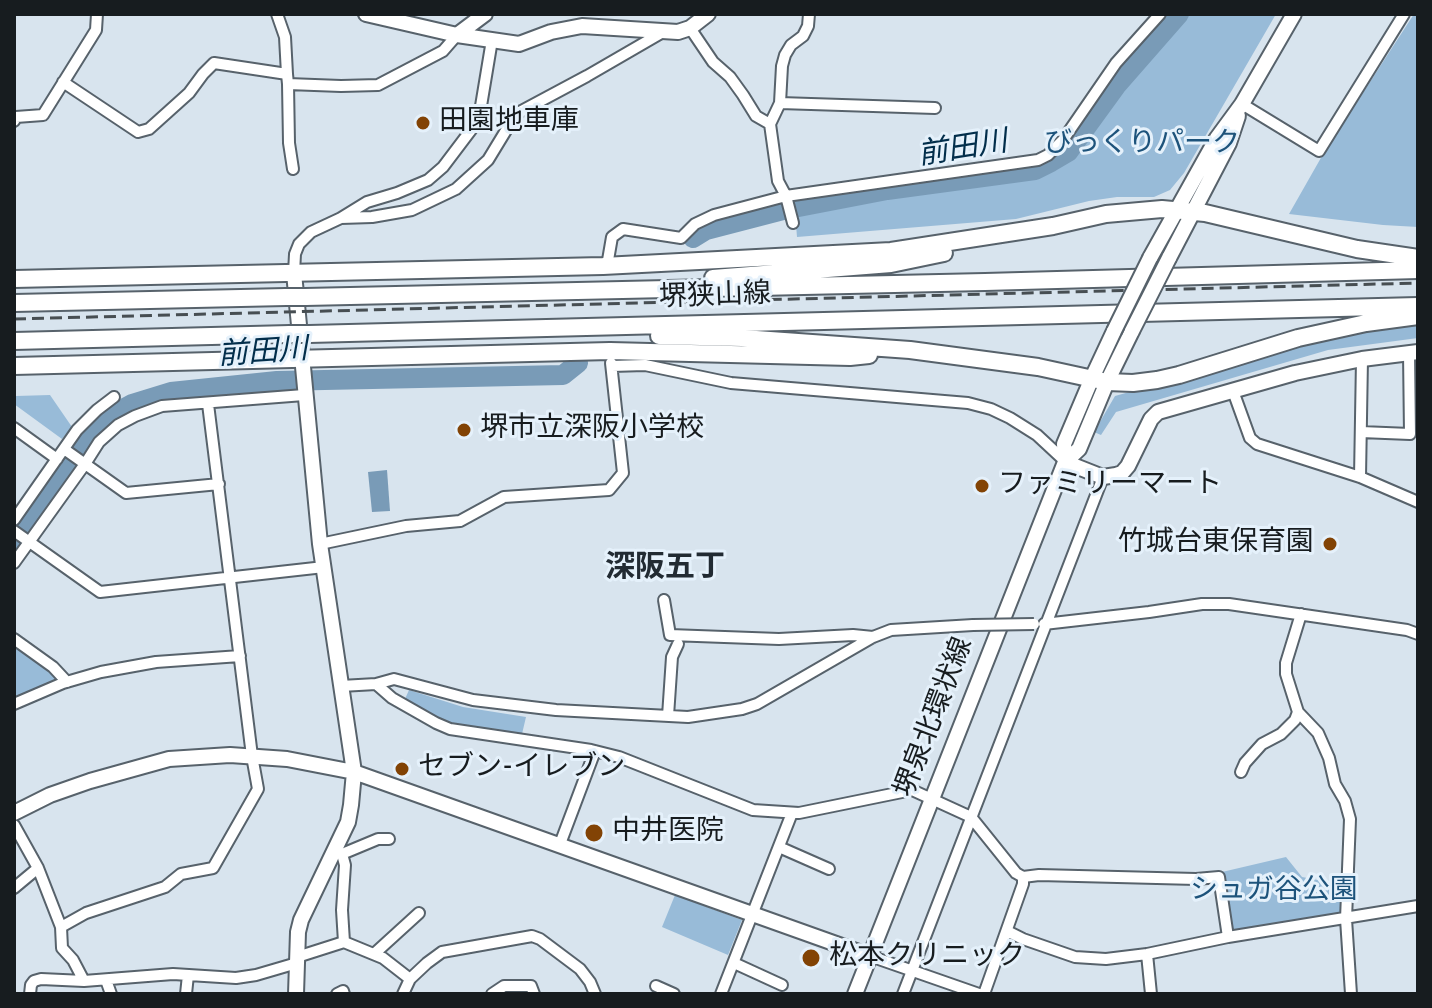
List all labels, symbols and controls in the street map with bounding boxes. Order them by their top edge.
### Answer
place label: 田園地車庫 [439,106,579,140]
marker: 田園地車庫 [414,114,432,132]
water label: 前田川 [916,126,1010,176]
park label: びっくりパーク [1044,128,1240,162]
street label: 堺狭山線 [658,279,772,317]
water label: 前田川 [217,334,309,376]
place label: 堺市立深阪小学校 [480,413,704,447]
marker: 堺市立深阪小学校 [455,421,473,439]
place label: ファミリーマート [998,469,1222,503]
marker: ファミリーマート [973,477,991,495]
place label: 竹城台東保育園 [1118,527,1314,561]
marker: 竹城台東保育園 [1321,535,1339,553]
district label: 深阪五丁 [605,552,725,588]
street label: 堺泉北環状線 [890,634,982,802]
place label: セブン-イレブン [418,752,625,786]
marker: セブン-イレブン [393,760,411,778]
place label: 中井医院 [612,816,724,850]
marker: 中井医院 [583,822,605,844]
park label: シュガ谷公園 [1190,875,1358,909]
place label: 松本クリニック [829,941,1025,975]
marker: 松本クリニック [800,947,822,969]

